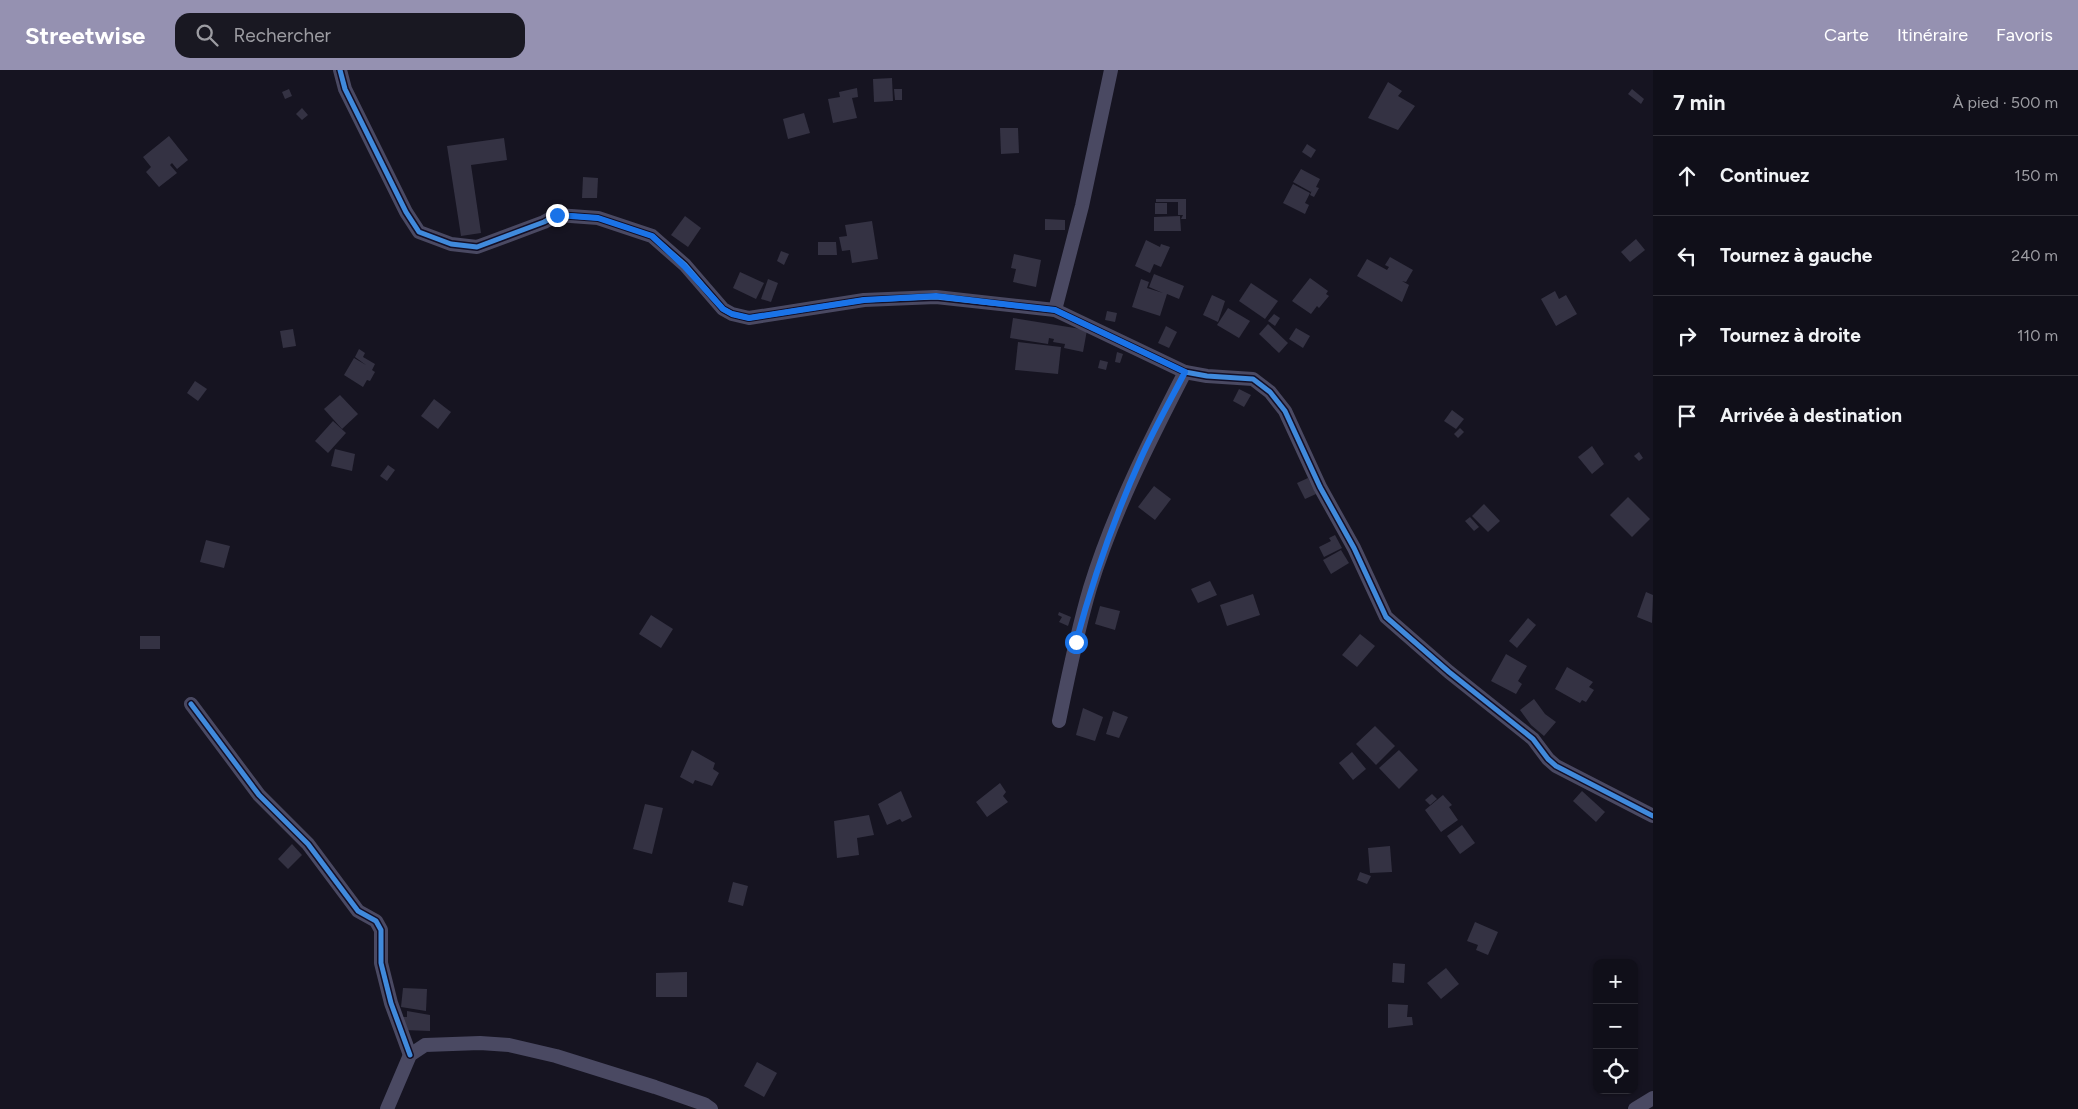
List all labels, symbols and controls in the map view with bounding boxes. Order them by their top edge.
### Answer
search box [175,13,525,58]
text: Streetwise [25,21,145,50]
icon: search [193,21,221,49]
text: Rechercher [233,24,331,47]
text: Carte [1824,24,1869,46]
text: Itinéraire [1897,24,1968,46]
text: Favoris [1996,24,2053,46]
text: 7 min [1673,90,1725,115]
text: À pied · 500 m [1953,93,2058,112]
icon: ahead [1673,162,1701,190]
text: Continuez [1720,164,1809,187]
text: 150 m [2014,166,2058,185]
route end [546,204,569,227]
icon: left [1673,242,1701,270]
text: Tournez à gauche [1720,244,1872,267]
text: 240 m [2011,246,2058,265]
icon: right [1673,322,1701,350]
text: Tournez à droite [1720,324,1861,347]
text: 110 m [2017,326,2058,345]
icon: arrive [1673,402,1701,430]
text: Arrivée à destination [1720,404,1902,427]
route start [1065,631,1088,654]
map controls [1593,959,1638,1094]
button: + [1593,959,1638,1004]
button: − [1593,1004,1638,1049]
button: locate [1593,1049,1638,1094]

